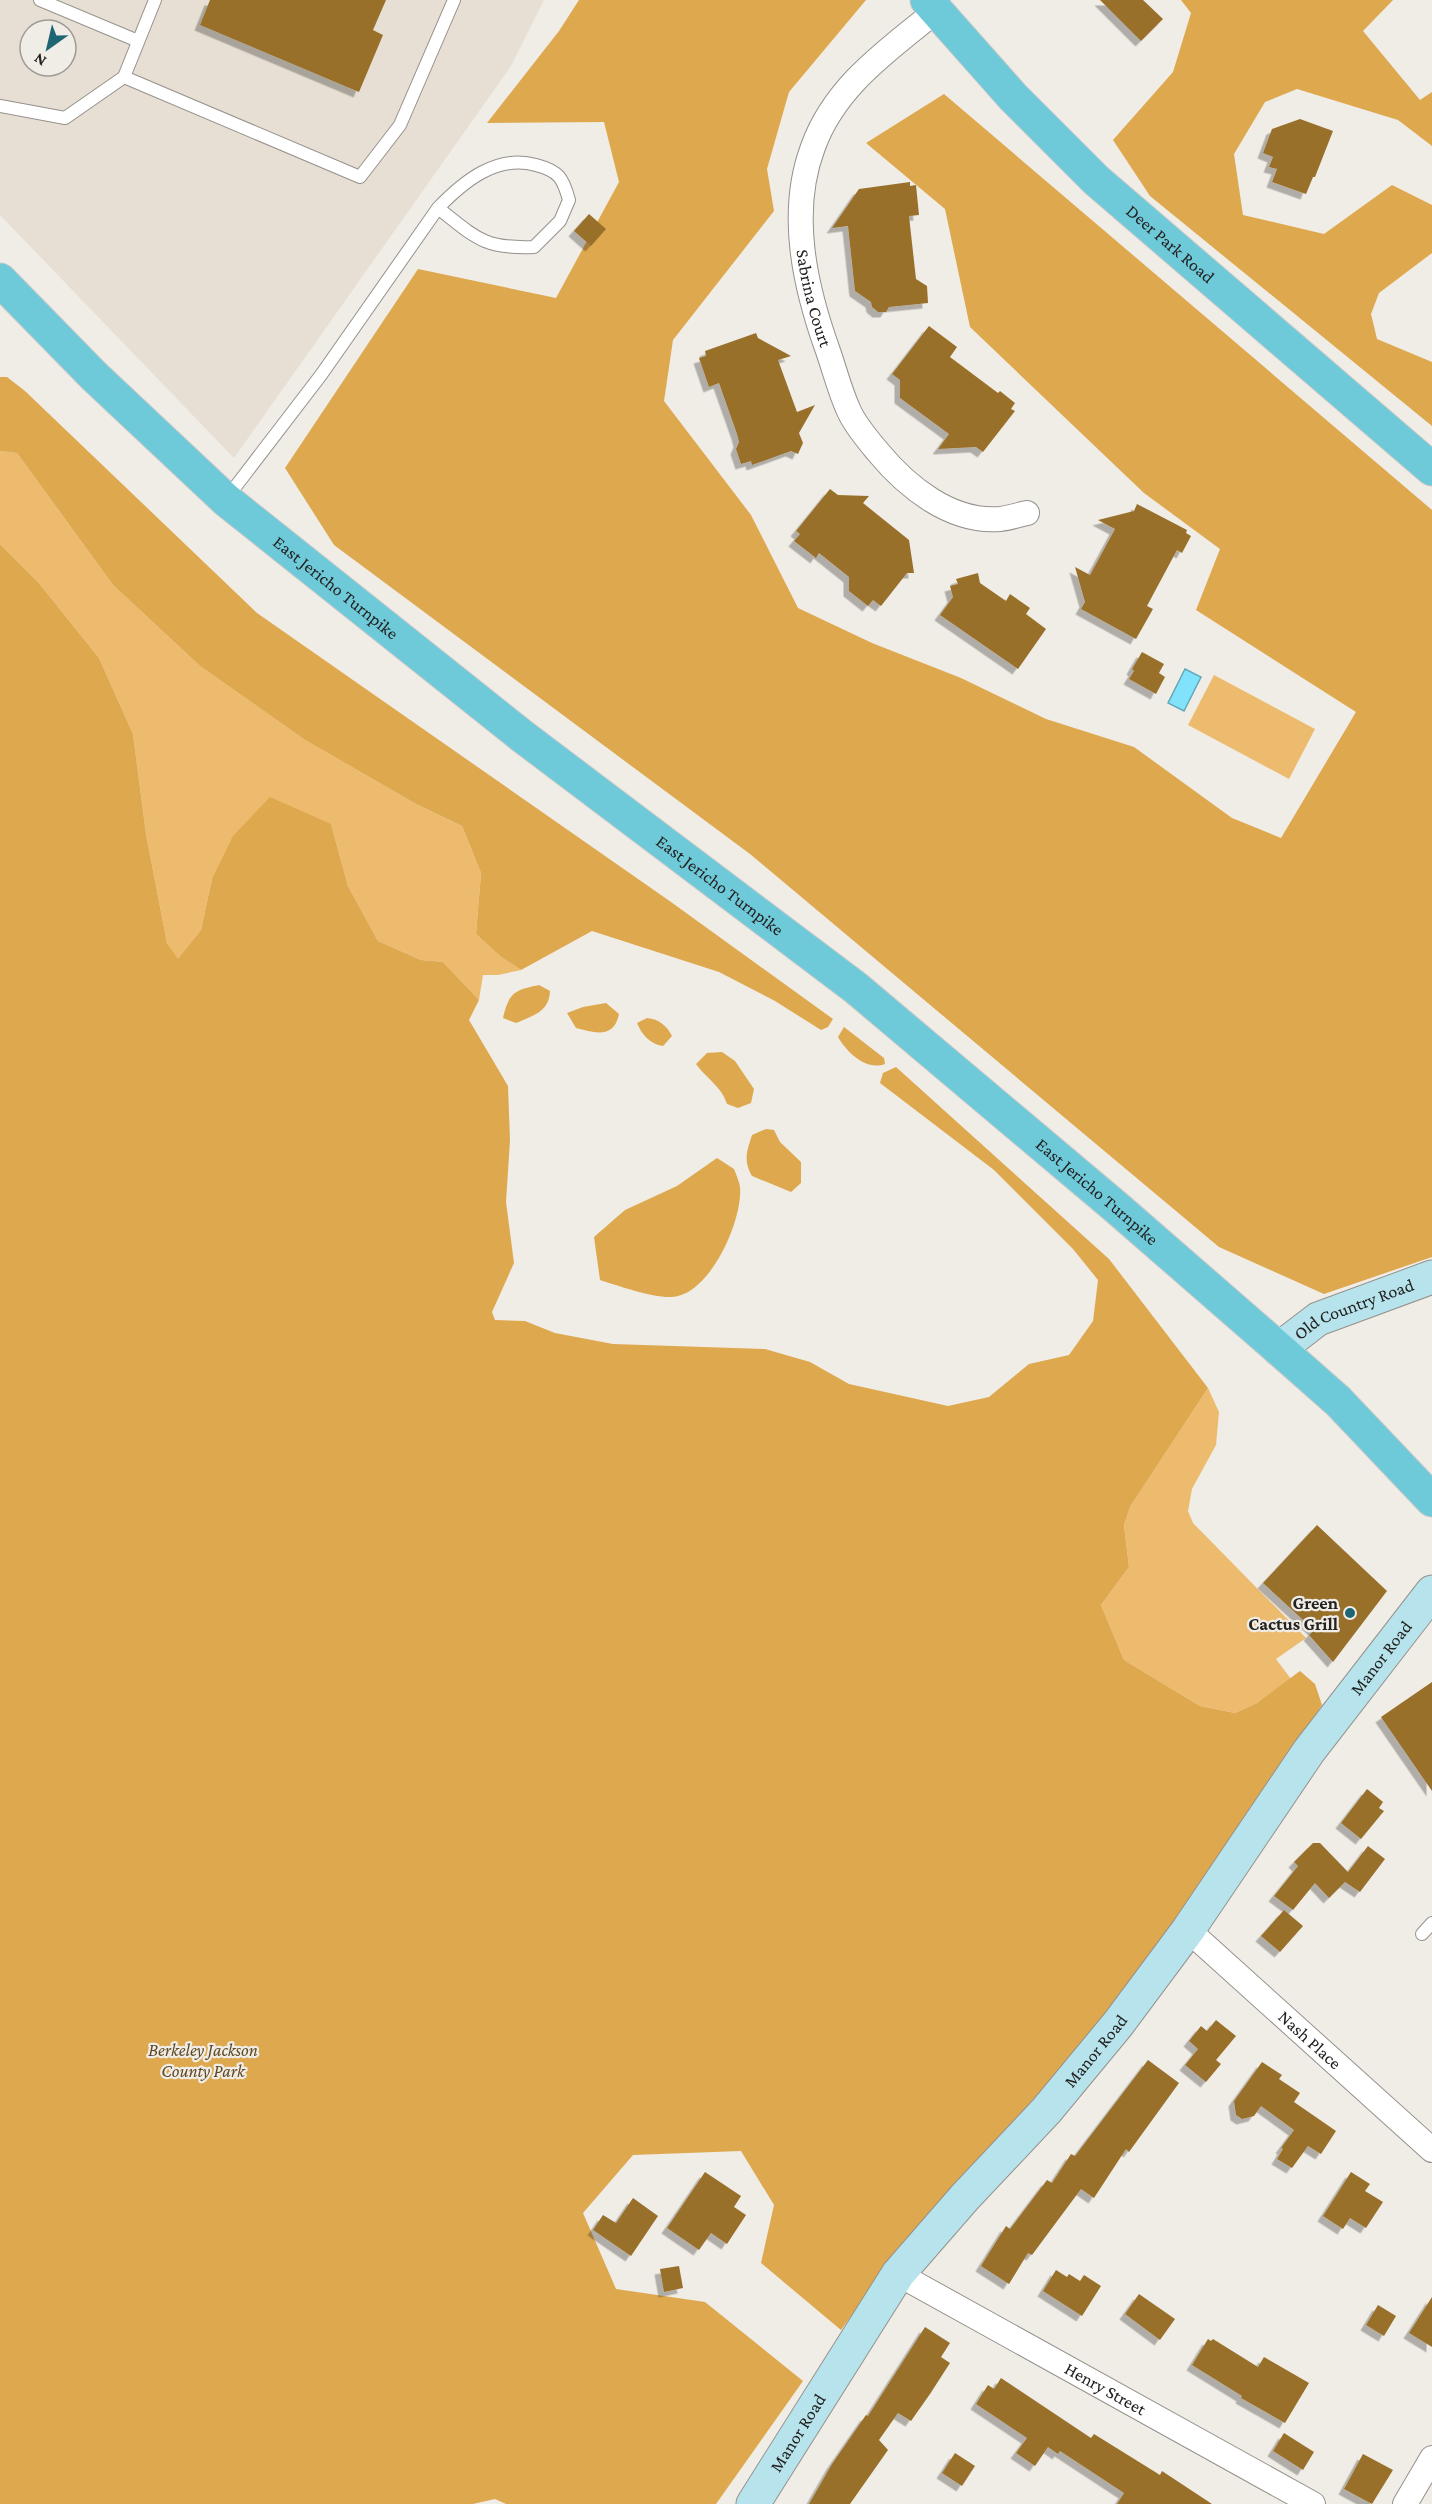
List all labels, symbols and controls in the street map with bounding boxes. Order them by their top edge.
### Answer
north arrow [18,18,78,78]
text: N [31,50,49,70]
street label: Deer Park Road [1122,201,1219,288]
street label: Sabrina Court [793,248,836,351]
street label: East Jericho Turnpike [269,532,402,644]
street label: East Jericho Turnpike [652,831,788,940]
street label: East Jericho Turnpike [1032,1134,1162,1249]
street label: Old Country Road [1290,1274,1417,1344]
place label: Green Cactus Grill [1248,1593,1339,1634]
marker: Green Cactus Grill [1343,1606,1357,1620]
street label: Manor Road [1346,1616,1416,1699]
street label: Nash Place [1274,2006,1345,2073]
street label: Manor Road [1060,2010,1132,2091]
park label: Berkeley Jackson County Park [148,2040,258,2081]
street label: Henry Street [1061,2358,1150,2420]
street label: Manor Road [766,2390,830,2476]

